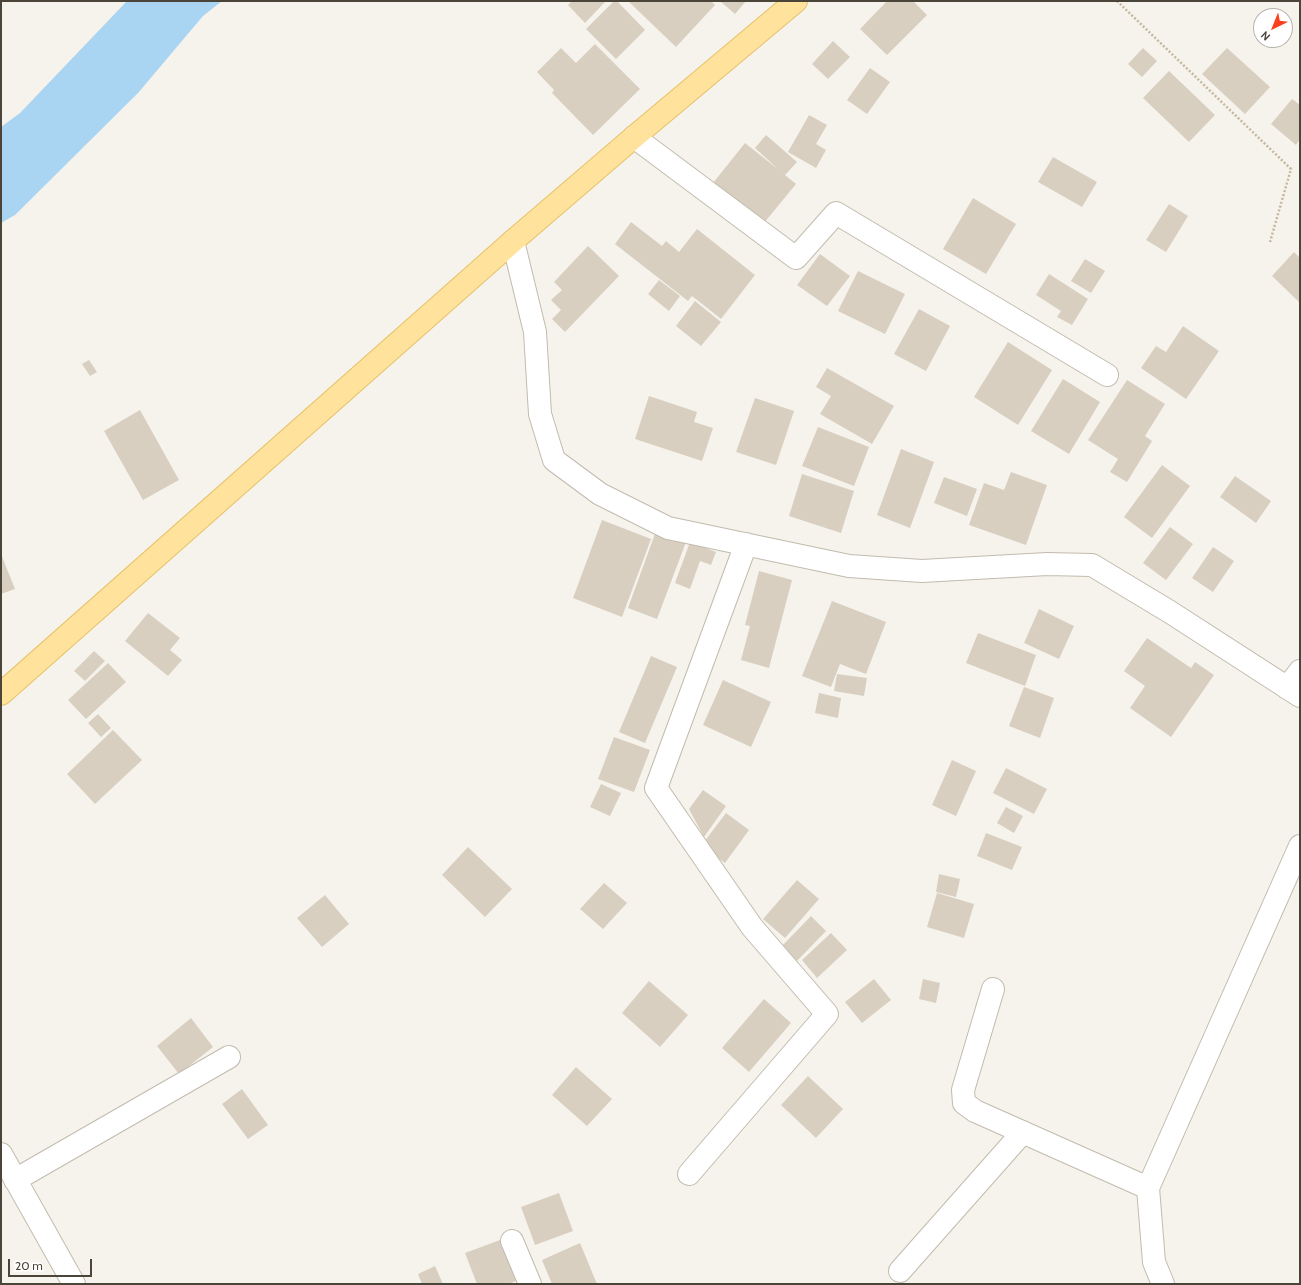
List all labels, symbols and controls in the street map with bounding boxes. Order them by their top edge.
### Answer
north arrow [1253,8,1293,48]
text: N [1258,28,1273,44]
scale bar [10,1251,94,1277]
text: 20 m [15,1258,43,1273]

